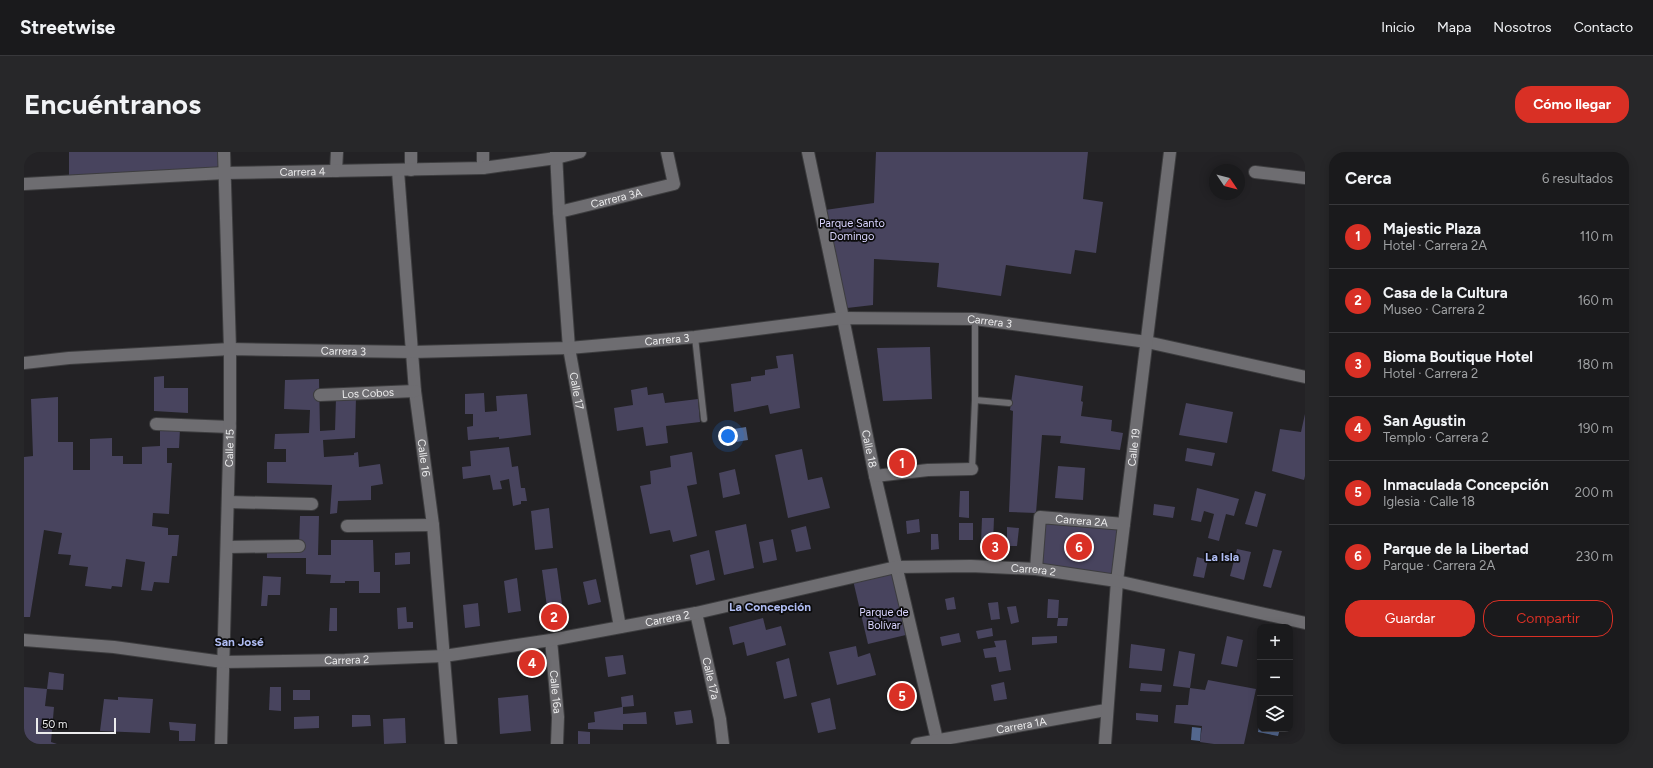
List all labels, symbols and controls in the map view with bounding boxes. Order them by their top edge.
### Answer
text: Streetwise [20,16,115,39]
text: Inicio [1381,19,1415,36]
text: Mapa [1437,19,1471,36]
text: Nosotros [1493,19,1552,36]
text: Contacto [1574,19,1633,36]
button: Cómo llegar [1515,86,1629,123]
text: Encuéntranos [24,87,201,121]
north arrow [1209,164,1245,200]
street label: Carrera 4 [280,165,326,179]
text: Cerca [1345,168,1392,188]
text: 6 resultados [1542,171,1613,186]
street label: Carrera 3A [589,186,644,211]
park label: Parque Santo Domingo [819,217,885,243]
text: Majestic Plaza [1383,220,1481,238]
text: 1 [1355,229,1361,244]
text: 110 m [1580,229,1613,244]
text: Hotel · Carrera 2A [1383,238,1487,253]
text: Casa de la Cultura [1383,284,1508,302]
text: 2 [1354,293,1362,308]
text: 160 m [1578,293,1613,308]
text: Museo · Carrera 2 [1383,302,1485,317]
street label: Carrera 3 [967,313,1013,331]
street label: Carrera 3 [644,332,690,348]
street label: Carrera 3 [321,344,366,358]
text: Bioma Boutique Hotel [1383,348,1533,366]
text: 3 [1354,357,1362,372]
text: 180 m [1577,357,1613,372]
text: Hotel · Carrera 2 [1383,366,1478,381]
street label: Calle 17 [567,371,586,411]
street label: Los Cobos [342,386,394,401]
text: San Agustin [1383,412,1466,430]
text: 4 [1354,421,1362,436]
text: 190 m [1578,421,1613,436]
your location [718,426,738,446]
street label: Calle 19 [1125,428,1143,467]
street label: Calle 15 [223,429,237,467]
street label: Calle 18 [859,429,879,469]
text: Templo · Carrera 2 [1383,430,1489,445]
street label: Calle 16 [415,438,432,477]
pin: 1 [889,448,915,478]
text: Inmaculada Concepción [1383,476,1549,494]
text: 5 [1354,485,1362,500]
text: 200 m [1575,485,1613,500]
text: Iglesia · Calle 18 [1383,494,1475,509]
street label: Carrera 2A [1055,512,1109,530]
pin: 3 [982,532,1008,562]
pin: 6 [1066,532,1092,562]
text: Parque de la Libertad [1383,540,1529,558]
text: 6 [1354,549,1362,564]
text: 230 m [1576,549,1613,564]
district label: La Isla [1205,550,1239,564]
text: Parque · Carrera 2A [1383,558,1495,573]
street label: Carrera 2 [1011,562,1057,579]
district label: La Concepción [729,600,811,614]
button: Guardar [1345,600,1475,637]
button: Compartir [1483,600,1613,637]
pin: 2 [541,602,567,632]
park label: Parque de Bolívar [859,606,909,632]
street label: Carrera 2 [644,608,691,629]
map controls [1257,624,1293,732]
button: + [1257,624,1293,660]
district label: San José [214,635,264,649]
pin: 4 [519,648,545,678]
street label: Carrera 2 [324,653,370,667]
street label: Calle 17a [699,656,721,701]
button: − [1257,660,1293,696]
street label: Calle 16a [547,670,564,714]
pin: 5 [889,681,915,711]
button: layers [1257,696,1293,732]
street label: Carrera 1A [995,715,1048,737]
scale bar [36,716,116,735]
text: 50 m [42,718,67,731]

